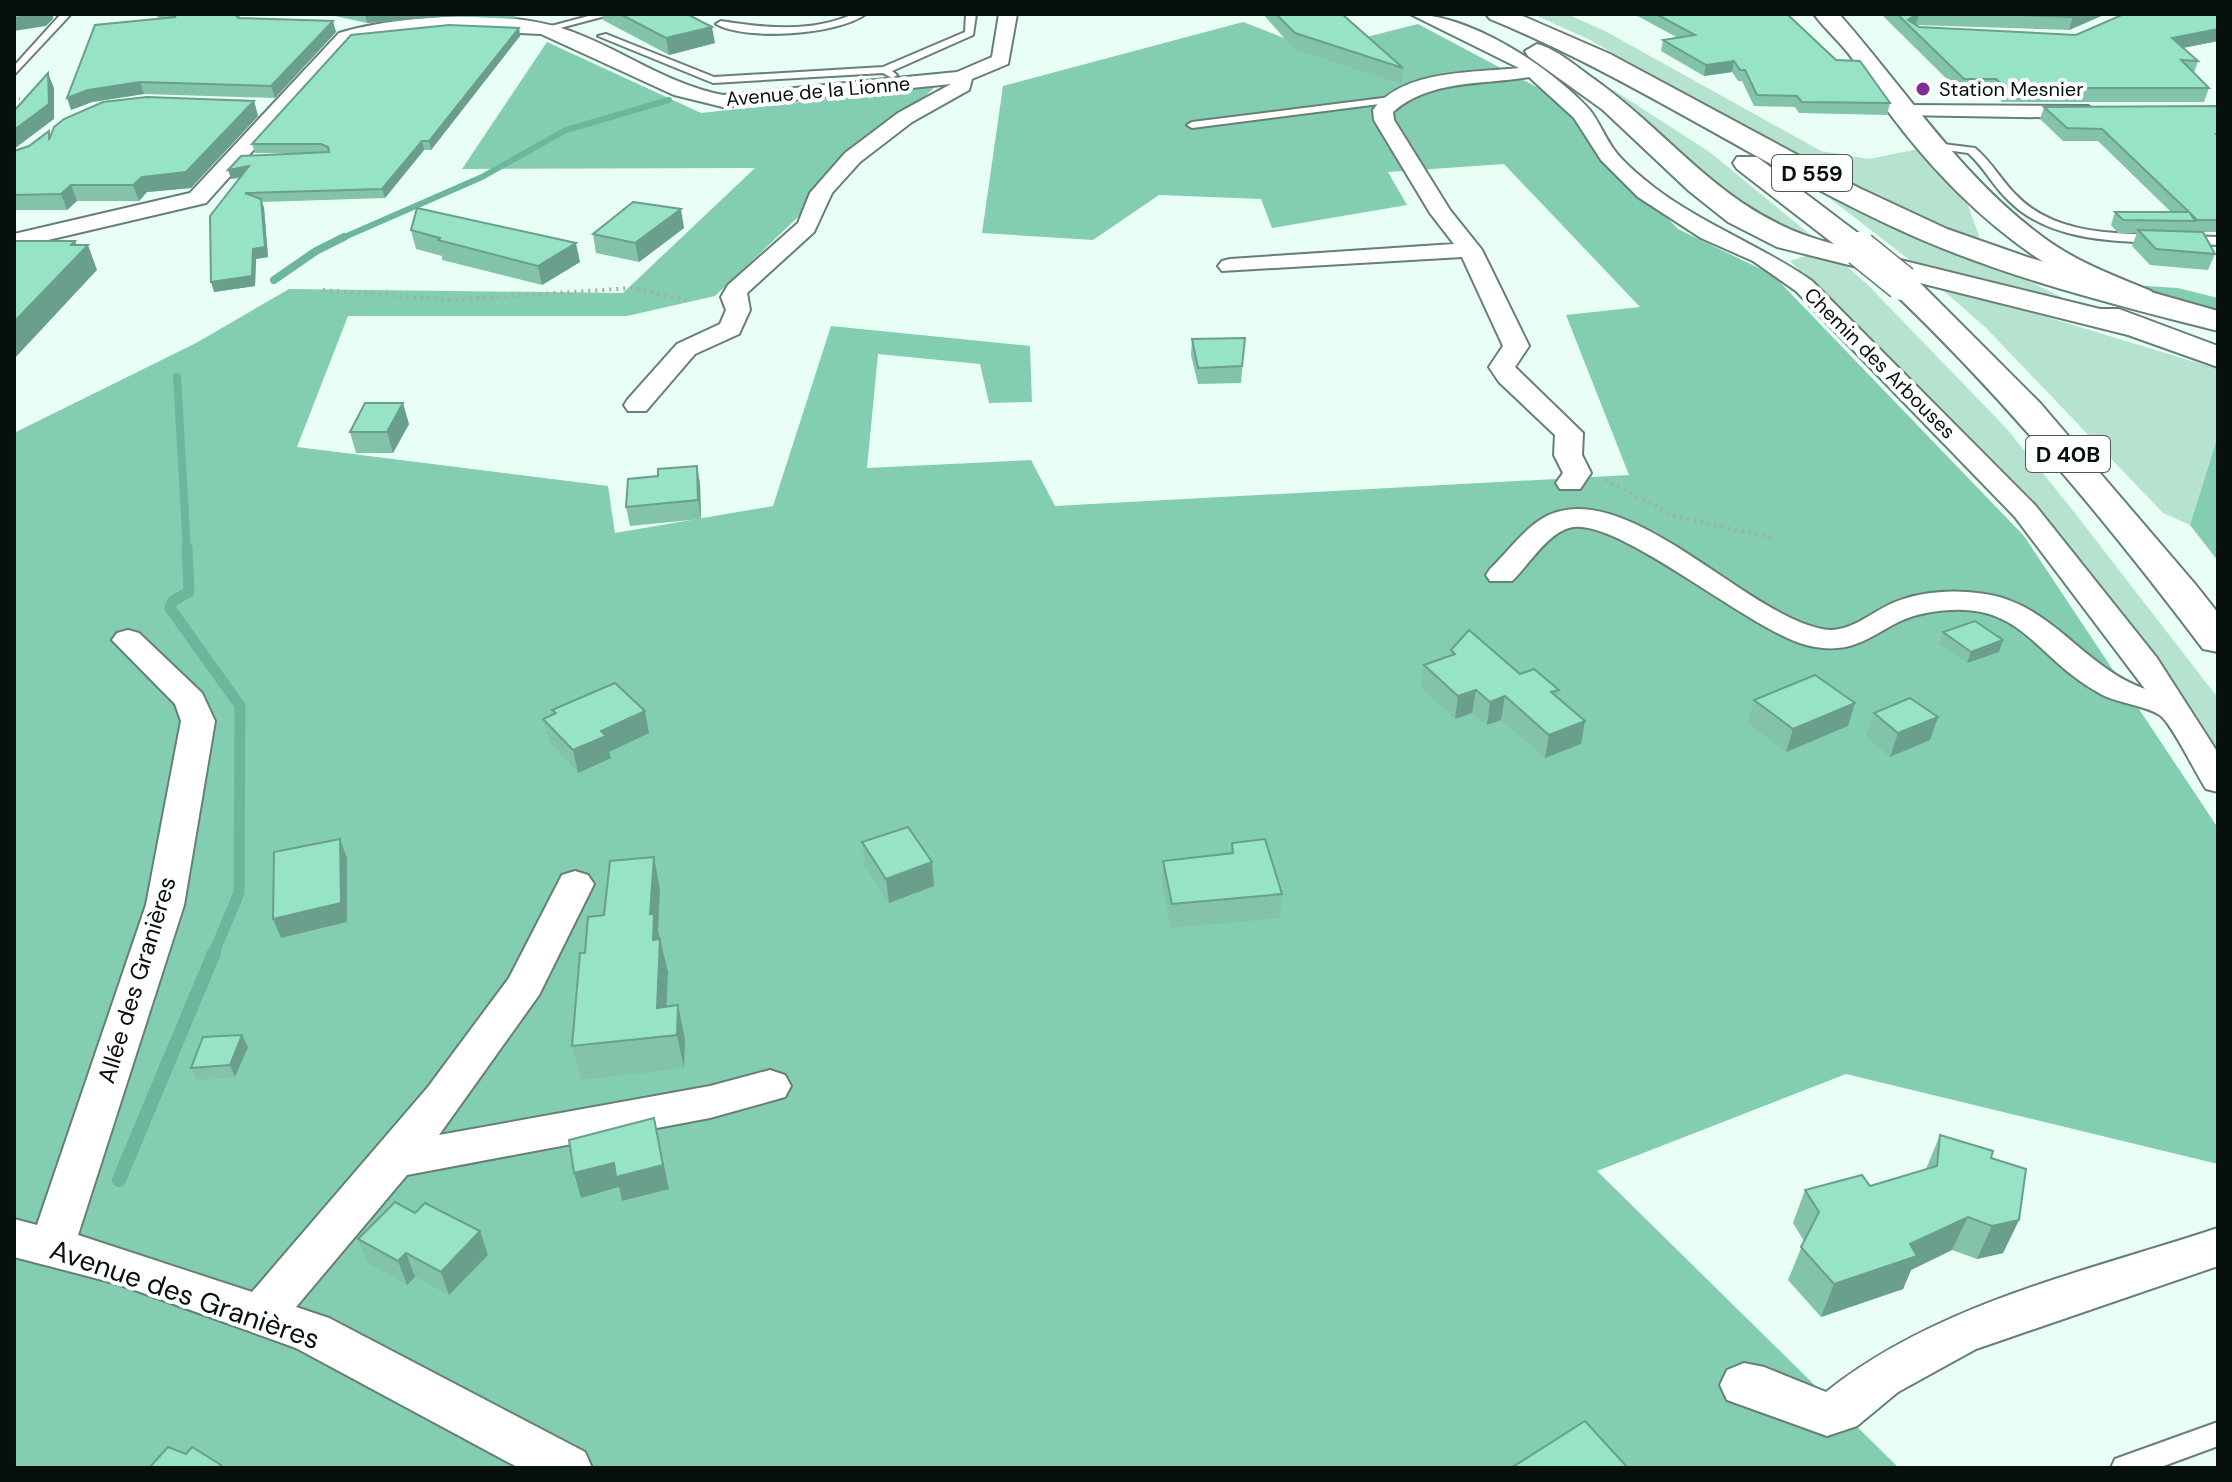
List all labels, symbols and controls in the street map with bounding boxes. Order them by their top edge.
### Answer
street label: Avenue de la Lionne [725,70,911,112]
place label: Station Mesnier [1939,76,2084,102]
marker: Station Mesnier [1914,80,1932,98]
road number: D 559 [1772,155,1852,191]
street label: Chemin des Arbouses [1799,282,1961,444]
road number: D 40B [2026,436,2110,472]
street label: Allée des Granières [90,873,183,1087]
street label: Avenue des Granières [45,1231,325,1358]

